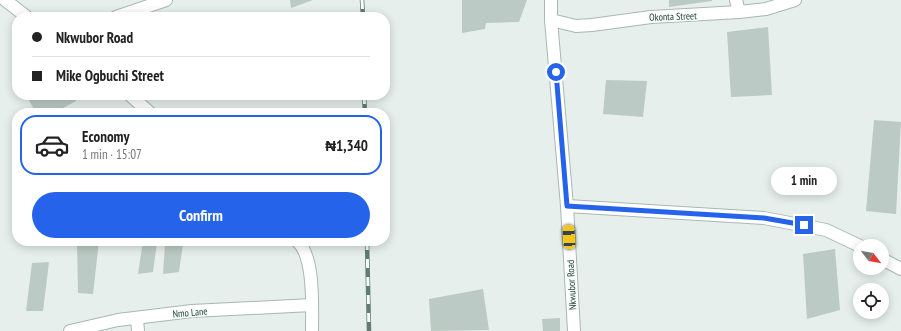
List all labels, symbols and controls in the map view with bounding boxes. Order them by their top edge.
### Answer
street label: Okonta Street [649,9,697,24]
text: Nkwubor Road [56,28,133,47]
route start [547,63,565,81]
text: Mike Ogbuchi Street [56,66,164,85]
icon: car [34,127,70,163]
text: Economy [82,127,130,146]
text: ₦1,340 [325,136,368,155]
text: 1 min · 15:07 [82,146,142,163]
callout: 1 min [771,167,837,195]
text: 1 min [791,172,817,189]
button: Confirm [32,192,370,238]
route end [795,216,813,234]
car [562,225,576,249]
north arrow [853,239,889,275]
map controls [853,239,889,319]
street label: Nkwubor Road [564,260,579,310]
button: locate [853,283,889,319]
street label: Nmo Lane [172,305,208,320]

